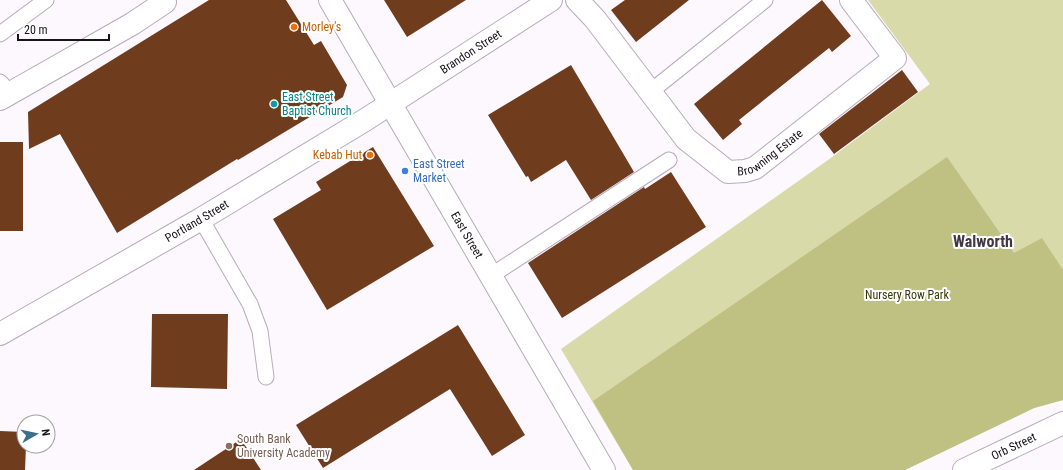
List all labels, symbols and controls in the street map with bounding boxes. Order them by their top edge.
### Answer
scale bar [18,16,109,42]
place label: Morley's [302,20,341,34]
marker: Morley's [289,22,299,32]
text: 20 m [24,23,48,37]
street label: Brandon Street [437,27,504,77]
place label: East Street Baptist Church [282,90,352,118]
marker: East Street Baptist Church [269,99,279,109]
street label: Browning Estate [737,126,806,178]
place label: Kebab Hut [313,148,362,162]
marker: Kebab Hut [365,150,375,160]
place label: East Street Market [413,157,465,185]
marker: East Street Market [400,166,410,176]
street label: Portland Street [163,197,232,245]
street label: East Street [448,209,486,261]
district label: Walworth [953,232,1013,251]
park label: Nursery Row Park [865,288,950,302]
north arrow [16,414,56,454]
text: N [38,428,52,437]
street label: Orb Street [989,430,1039,463]
place label: South Bank University Academy [237,432,330,460]
marker: South Bank University Academy [224,441,234,451]

